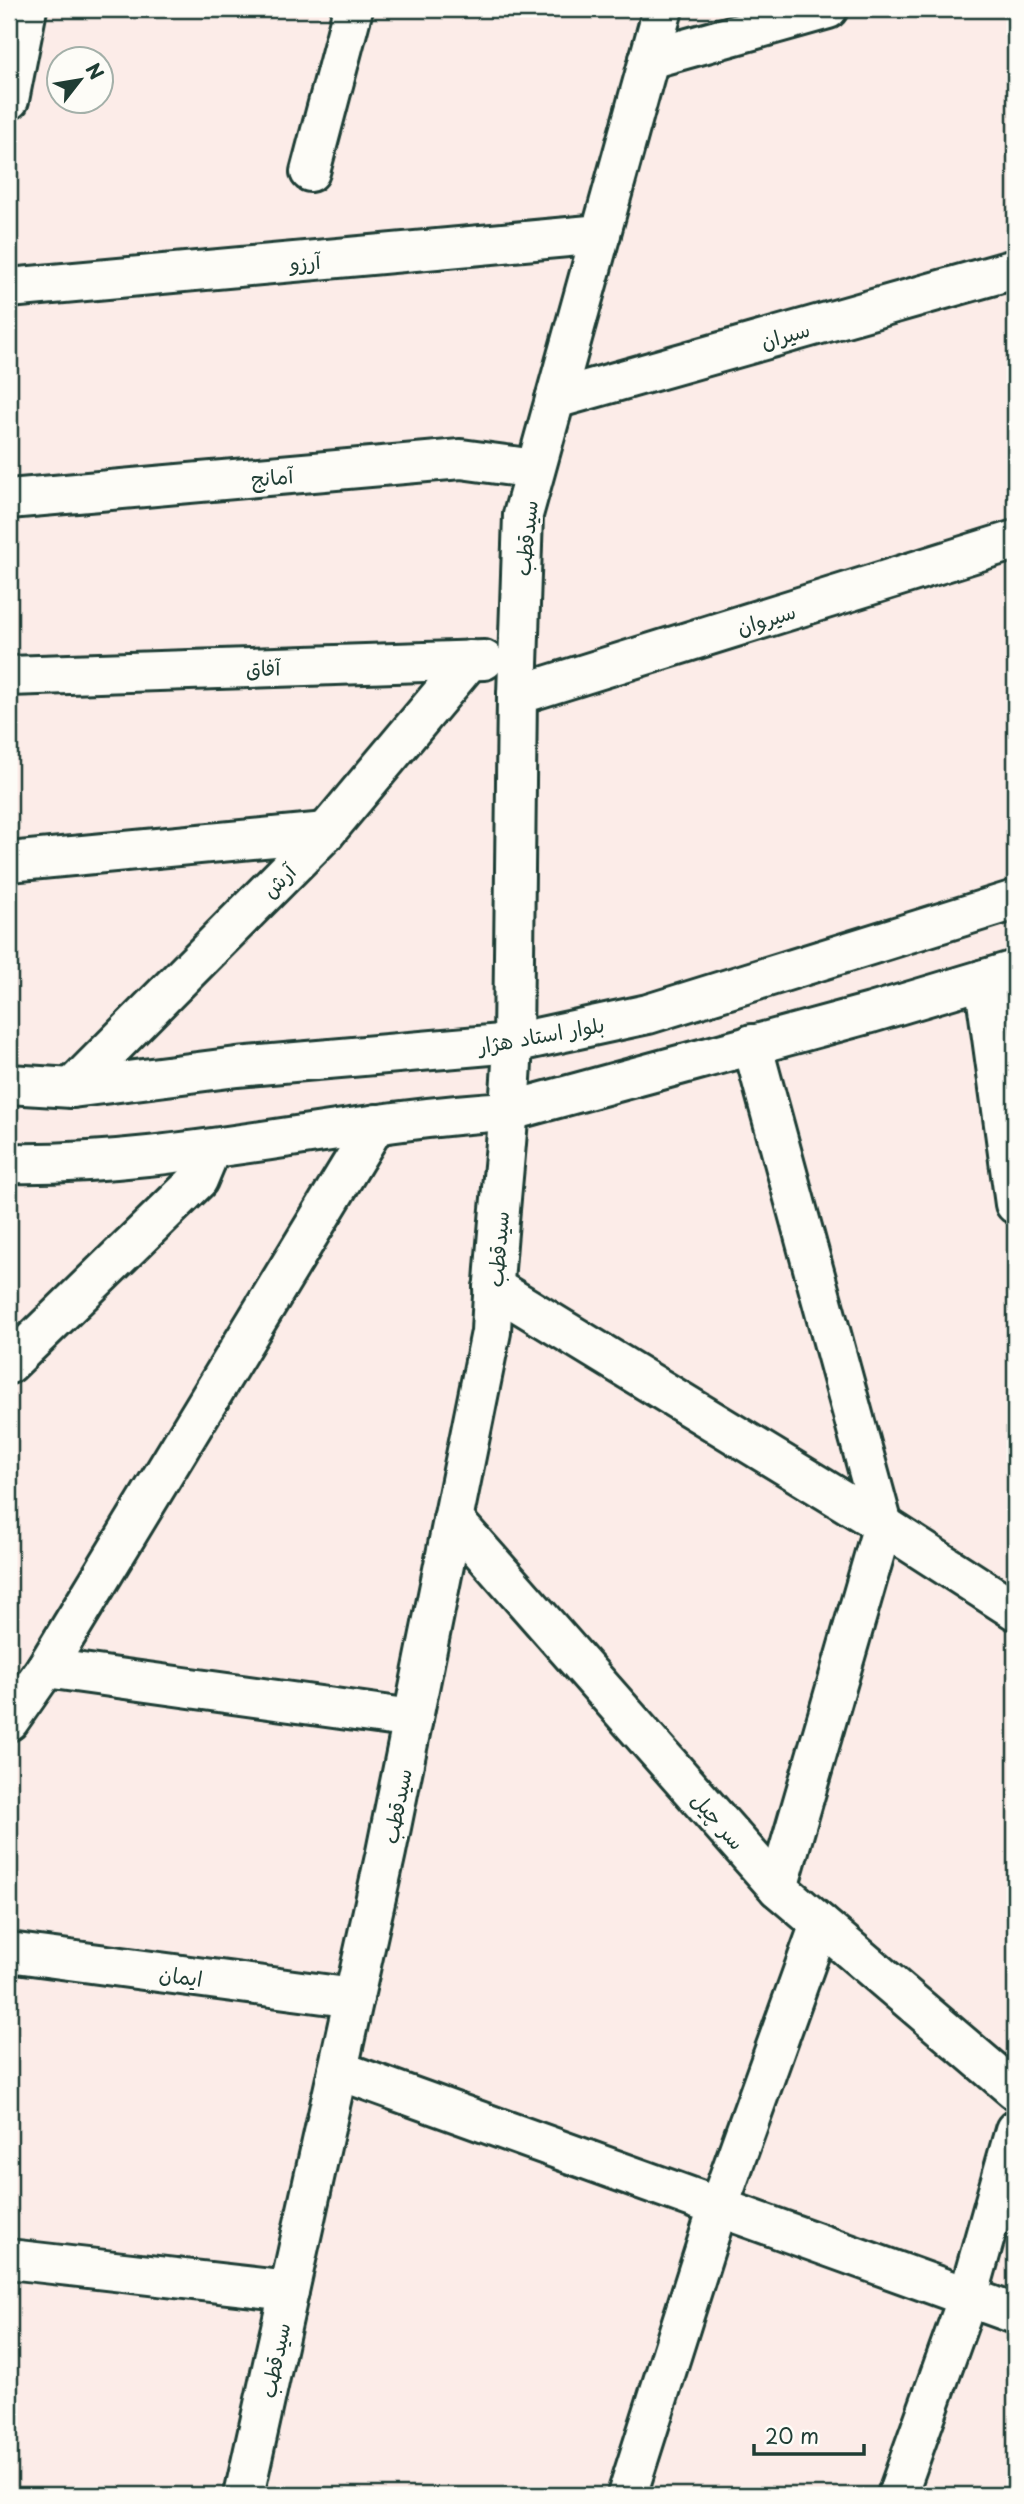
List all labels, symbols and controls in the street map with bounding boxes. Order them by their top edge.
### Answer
north arrow [46,46,116,116]
text: N [80,57,111,84]
street label: آرزو [286,244,323,278]
street label: سیران [757,312,813,356]
street label: آمانج [249,458,295,494]
street label: سیدقطب [505,498,545,578]
street label: سیروان [733,594,799,642]
street label: آفاق [245,650,282,684]
street label: آرش [254,855,303,904]
street label: بلوار استاد هژار [473,1007,607,1061]
street label: سیدقطب [478,1210,516,1288]
street label: سیدقطب [373,1766,419,1846]
street label: سر چیل [685,1784,753,1856]
street label: ایمان [157,1956,205,1994]
street label: سیدقطب [250,2319,298,2401]
scale bar [754,2413,865,2457]
text: 20 m [765,2419,819,2451]

